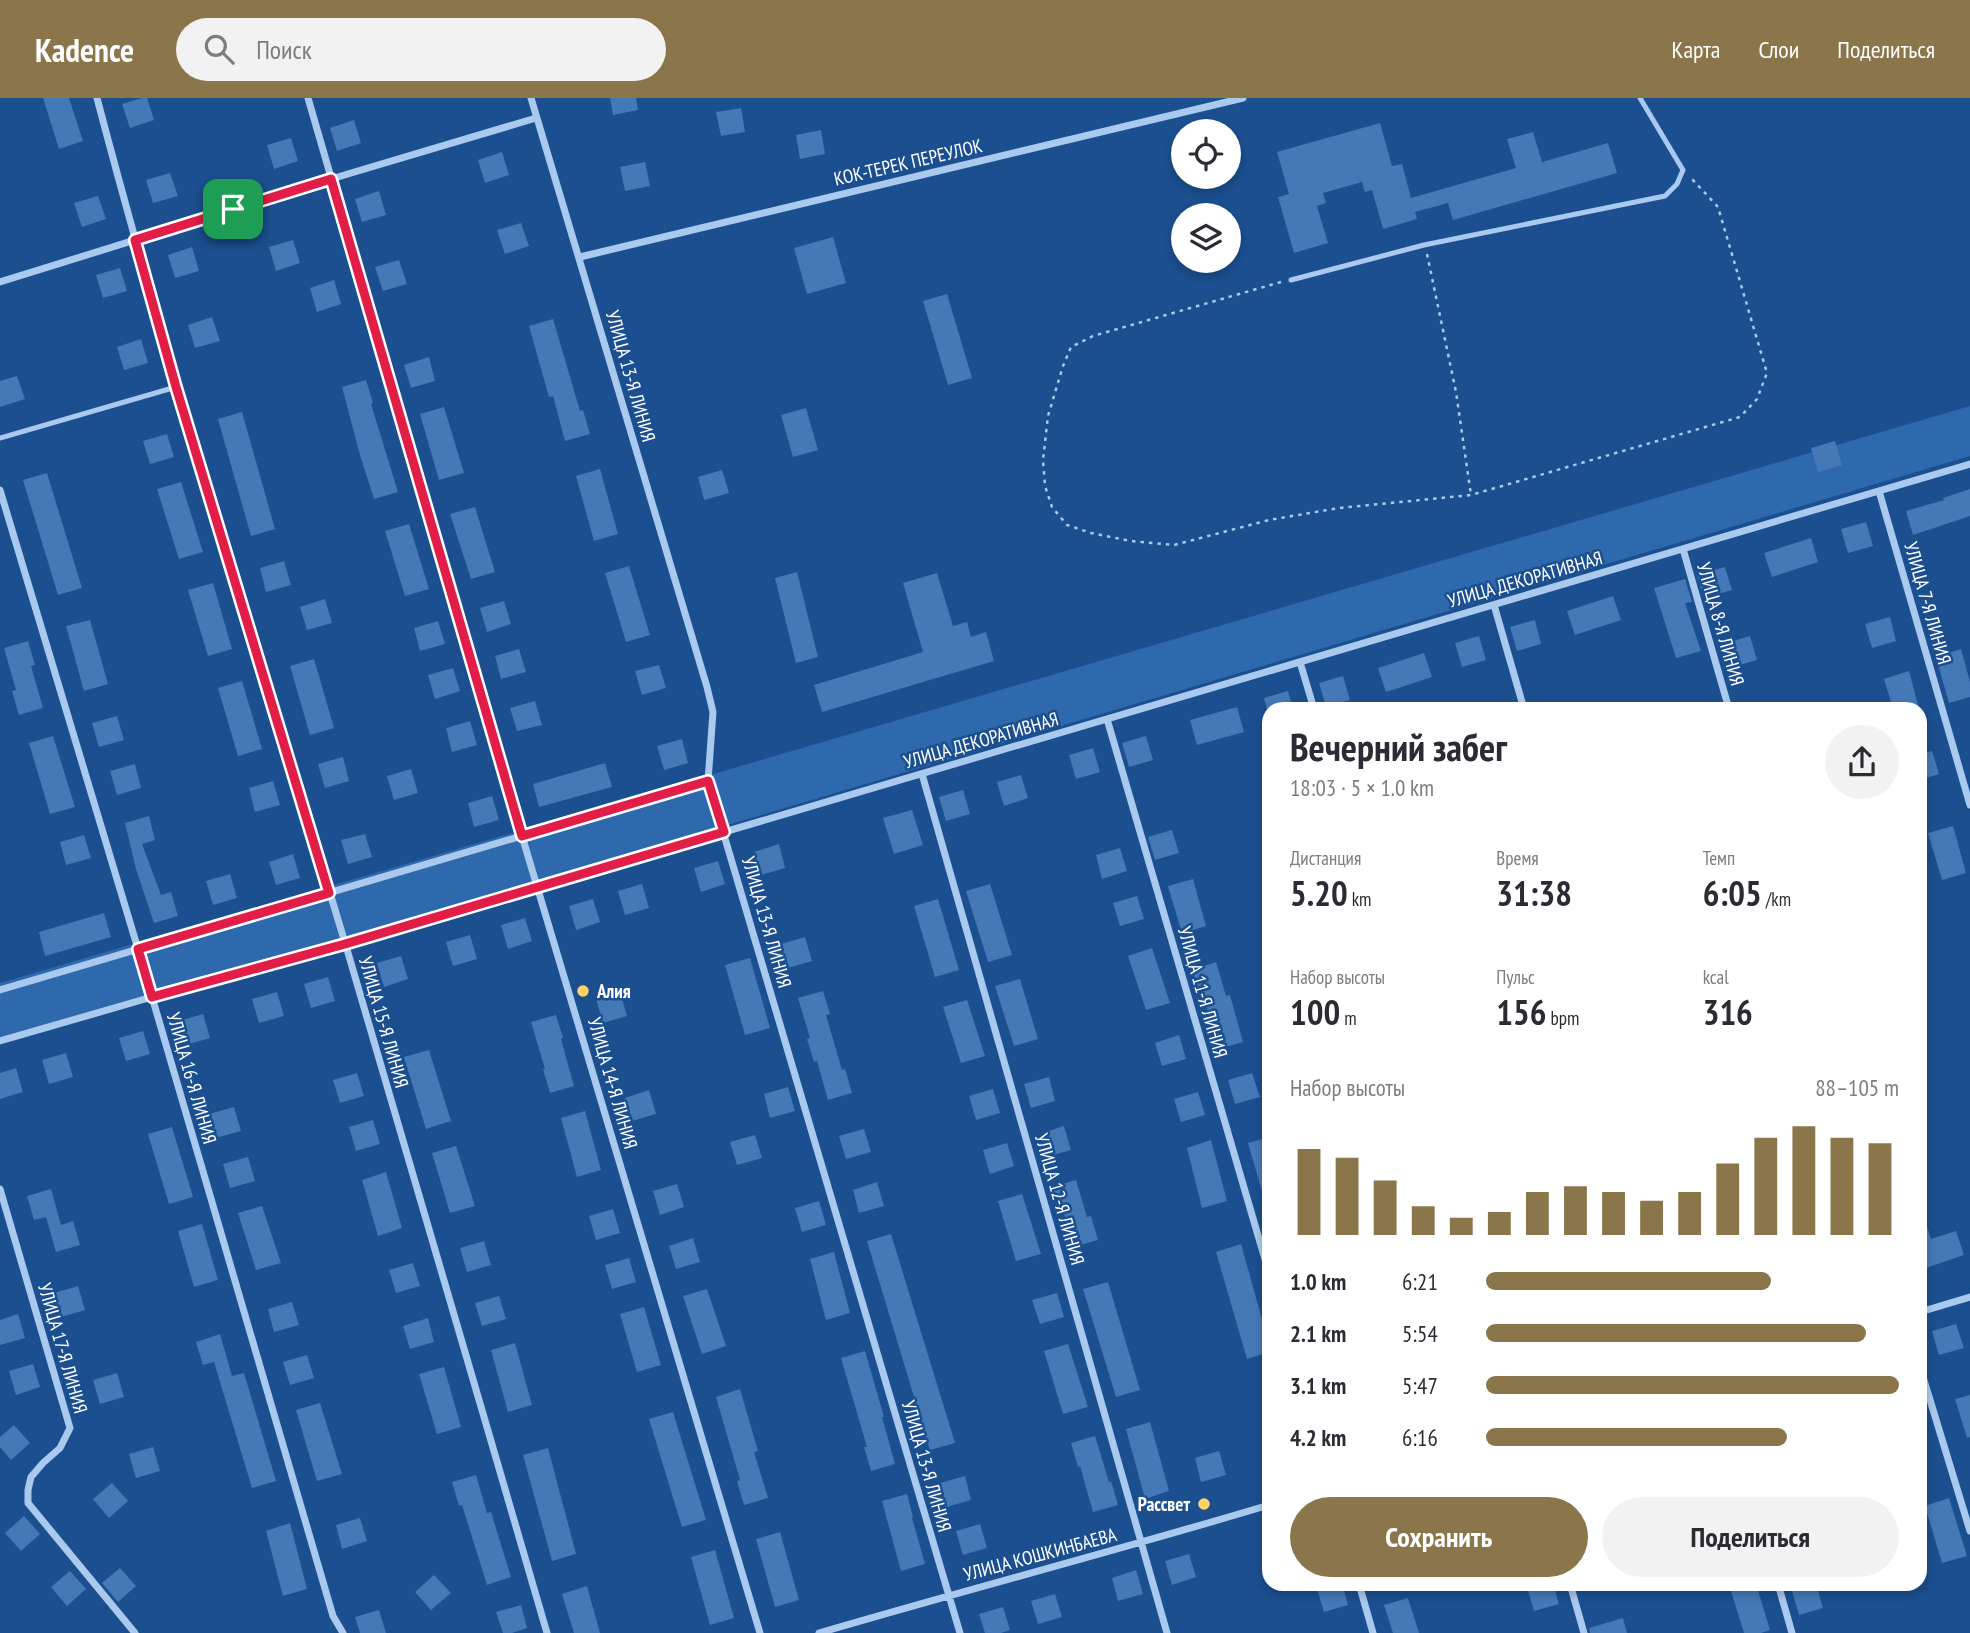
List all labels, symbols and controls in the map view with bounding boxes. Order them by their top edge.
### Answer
search box [176,18,666,81]
text: Kadence [35,28,134,71]
icon: search [200,30,238,68]
text: Поиск [256,33,312,66]
text: Карта [1672,34,1720,65]
text: Слои [1758,34,1799,65]
text: Поделиться [1837,34,1935,65]
map controls [1171,119,1241,273]
button: locate [1171,119,1241,189]
street label: КОК-ТЕРЕК ПЕРЕУЛОК [831,133,985,191]
pin [203,179,263,239]
icon: arrive [214,190,252,228]
button: layers [1171,203,1241,273]
street label: УЛИЦА 13-Я ЛИНИЯ [601,307,661,445]
street label: УЛИЦА 7-Я ЛИНИЯ [1899,539,1957,667]
street label: УЛИЦА ДЕКОРАТИВНАЯ [1445,545,1605,613]
street label: УЛИЦА 8-Я ЛИНИЯ [1692,560,1750,688]
street label: УЛИЦА ДЕКОРАТИВНАЯ [901,706,1061,774]
text: Вечерний забег [1290,722,1507,771]
button: share [1825,725,1899,799]
text: 18:03 · 5 × 1.0 km [1290,773,1434,802]
text: Дистанция [1290,846,1361,870]
text: Время [1496,846,1539,870]
text: Темп [1703,846,1735,870]
street label: УЛИЦА 13-Я ЛИНИЯ [737,853,797,991]
text: 5.20 [1290,870,1348,916]
text: 31:38 [1496,870,1572,916]
text: 6:05 [1703,870,1762,916]
text: km [1348,887,1371,911]
text: /km [1762,887,1791,911]
street label: УЛИЦА 11-Я ЛИНИЯ [1173,923,1233,1061]
street label: УЛИЦА 15-Я ЛИНИЯ [354,953,414,1091]
text: Набор высоты [1290,965,1385,989]
text: Пульс [1496,965,1535,989]
text: kcal [1703,965,1729,989]
place label: Алия [596,979,631,1003]
marker: Алия [575,983,591,999]
text: 100 [1290,989,1340,1035]
text: 156 [1496,989,1547,1035]
text: 316 [1703,989,1753,1035]
text: m [1340,1006,1357,1030]
text: bpm [1547,1006,1579,1030]
street label: УЛИЦА 16-Я ЛИНИЯ [162,1009,222,1147]
street label: УЛИЦА 14-Я ЛИНИЯ [583,1014,643,1152]
text: Набор высоты [1290,1073,1405,1102]
text: 88–105 m [1815,1073,1899,1102]
street label: УЛИЦА 12-Я ЛИНИЯ [1030,1130,1090,1268]
text: 1.0 km [1290,1267,1346,1296]
text: 6:21 [1402,1267,1438,1296]
street label: УЛИЦА 17-Я ЛИНИЯ [33,1280,93,1416]
text: 2.1 km [1290,1319,1346,1348]
text: 5:54 [1402,1319,1438,1348]
text: 3.1 km [1290,1371,1346,1400]
text: 5:47 [1402,1371,1438,1400]
street label: УЛИЦА 13-Я ЛИНИЯ [897,1397,957,1535]
text: 4.2 km [1290,1423,1346,1452]
text: 6:16 [1402,1423,1438,1452]
place label: Рассвет [1138,1492,1190,1516]
marker: Рассвет [1196,1496,1212,1512]
button: Сохранить [1290,1497,1588,1577]
button: Поделиться [1602,1497,1899,1577]
street label: УЛИЦА КОШКИНБАЕВА [961,1522,1119,1586]

